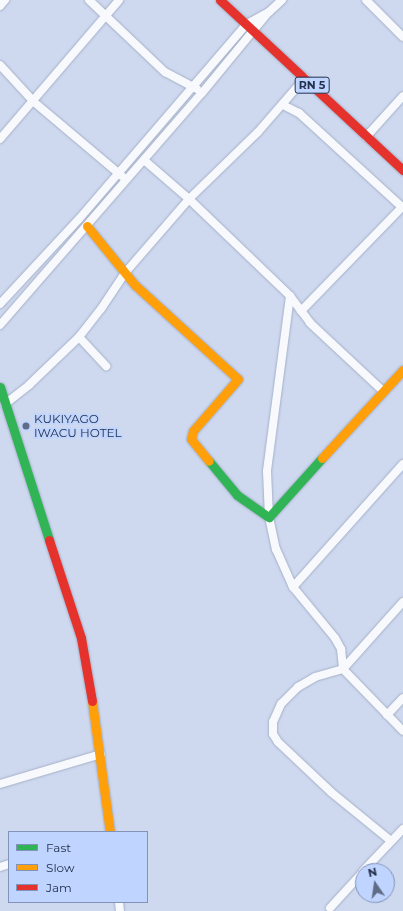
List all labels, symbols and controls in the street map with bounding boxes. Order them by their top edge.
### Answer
road number: RN 5 [294,76,330,94]
place label: KUKIYAGO IWACU HOTEL [34,412,122,440]
marker: KUKIYAGO IWACU HOTEL [21,421,31,431]
legend [8,831,148,903]
text: Fast [46,840,71,855]
text: Slow [46,860,75,875]
north arrow [355,863,395,903]
text: N [367,864,378,880]
text: Jam [46,880,72,895]

